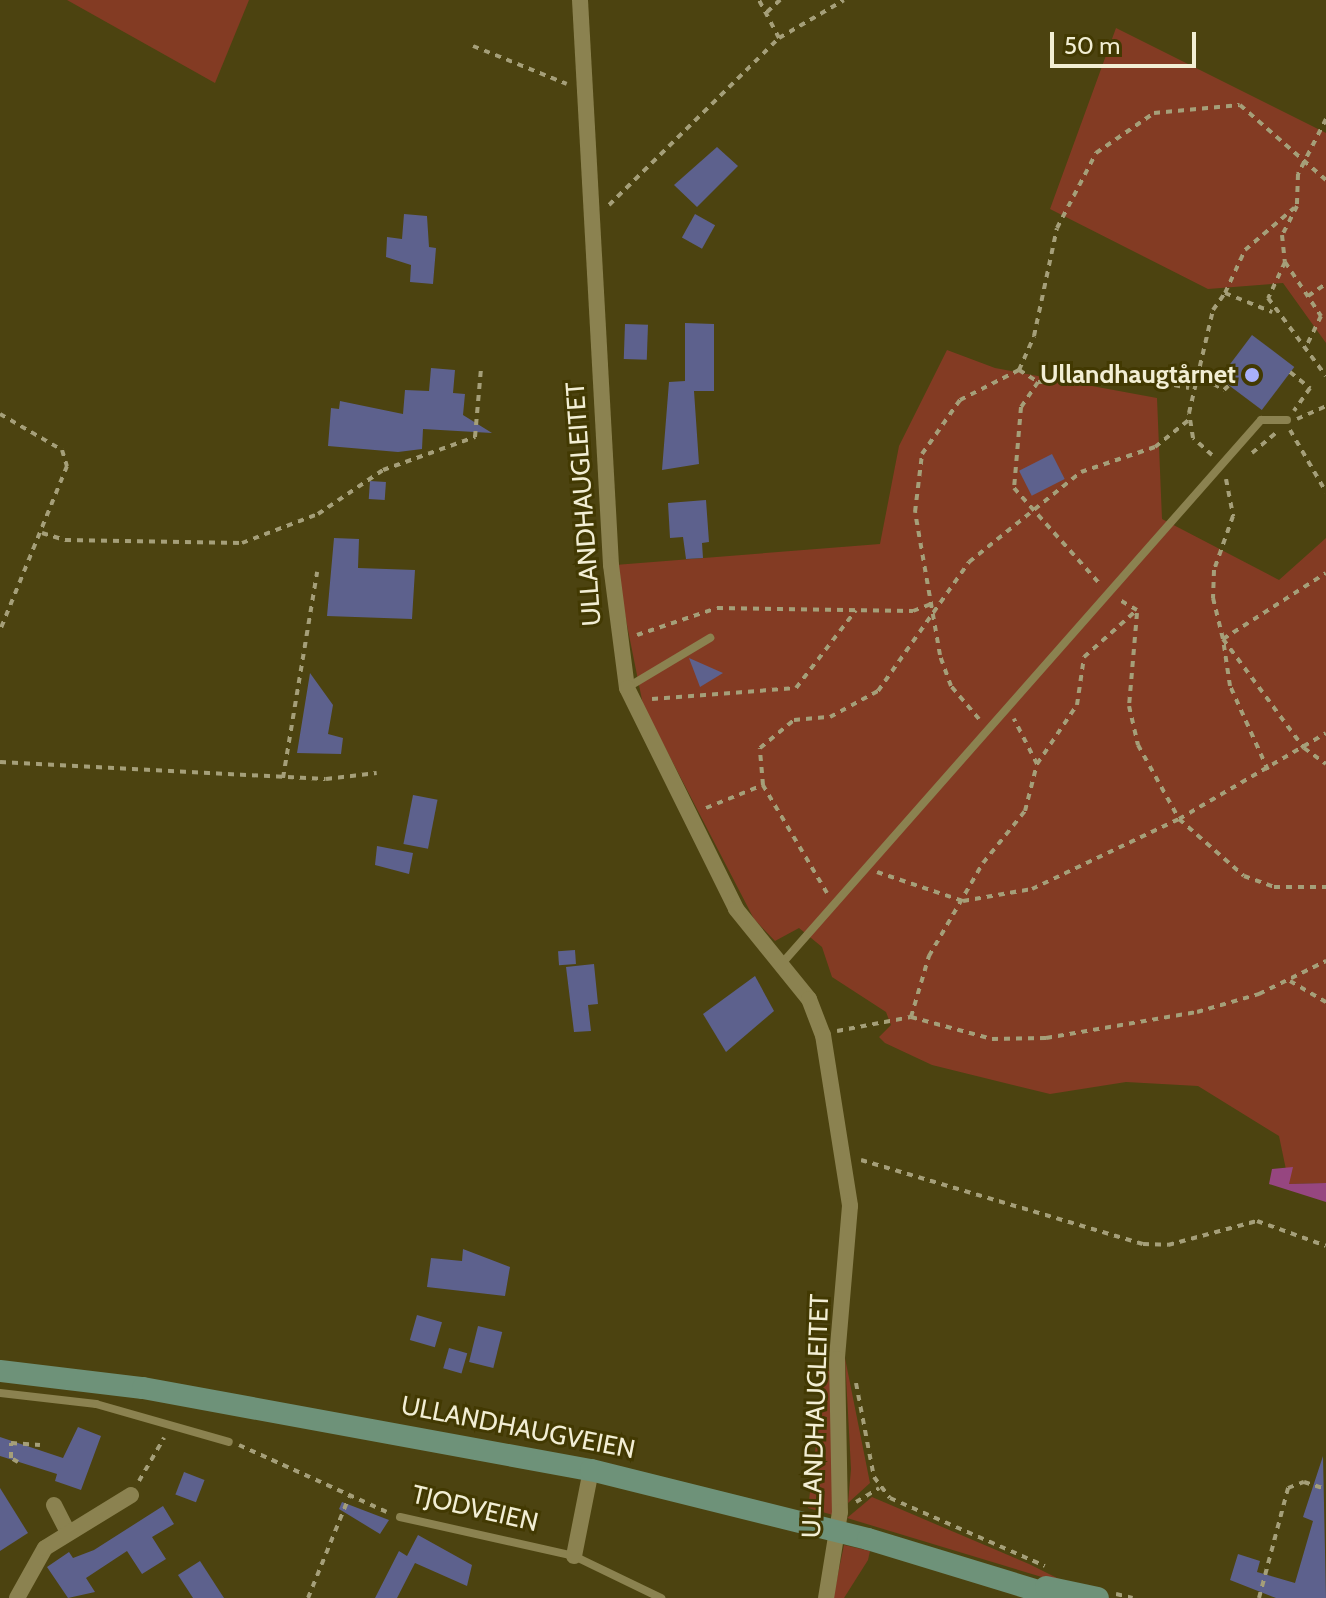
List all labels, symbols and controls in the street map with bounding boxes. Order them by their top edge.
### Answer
scale bar [1054,16,1200,66]
text: 50 m [1064,31,1120,60]
place label: Ullandhaugtårnet [1040,359,1236,391]
marker: Ullandhaugtårnet [1243,366,1261,384]
street label: ULLANDHAUGLEITET [560,381,608,627]
street label: ULLANDHAUGLEITET [796,1293,836,1539]
street label: ULLANDHAUGVEIEN [398,1390,638,1466]
street label: TJODVEIEN [409,1479,541,1539]

